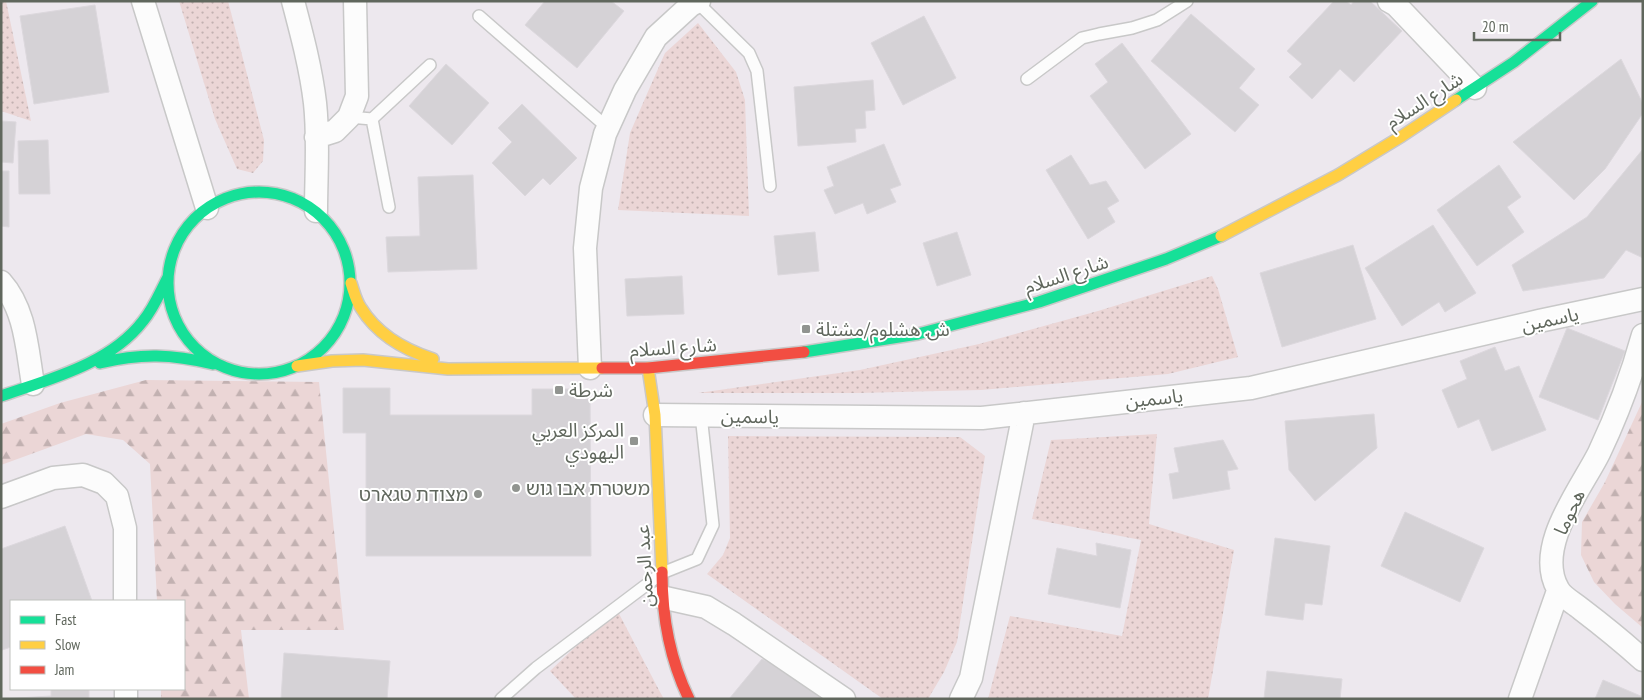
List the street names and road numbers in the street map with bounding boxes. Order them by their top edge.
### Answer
street label: شارع السلام [1381,66,1469,136]
street label: شارع السلام [1021,249,1112,302]
street label: ياسمين [1519,301,1581,337]
street label: شارع السلام [629,332,718,365]
street label: ياسمين [1124,383,1184,413]
street label: ياسمين [721,403,779,429]
street label: هحوما [1548,485,1590,539]
street label: عبد الرحمن [630,524,658,608]

